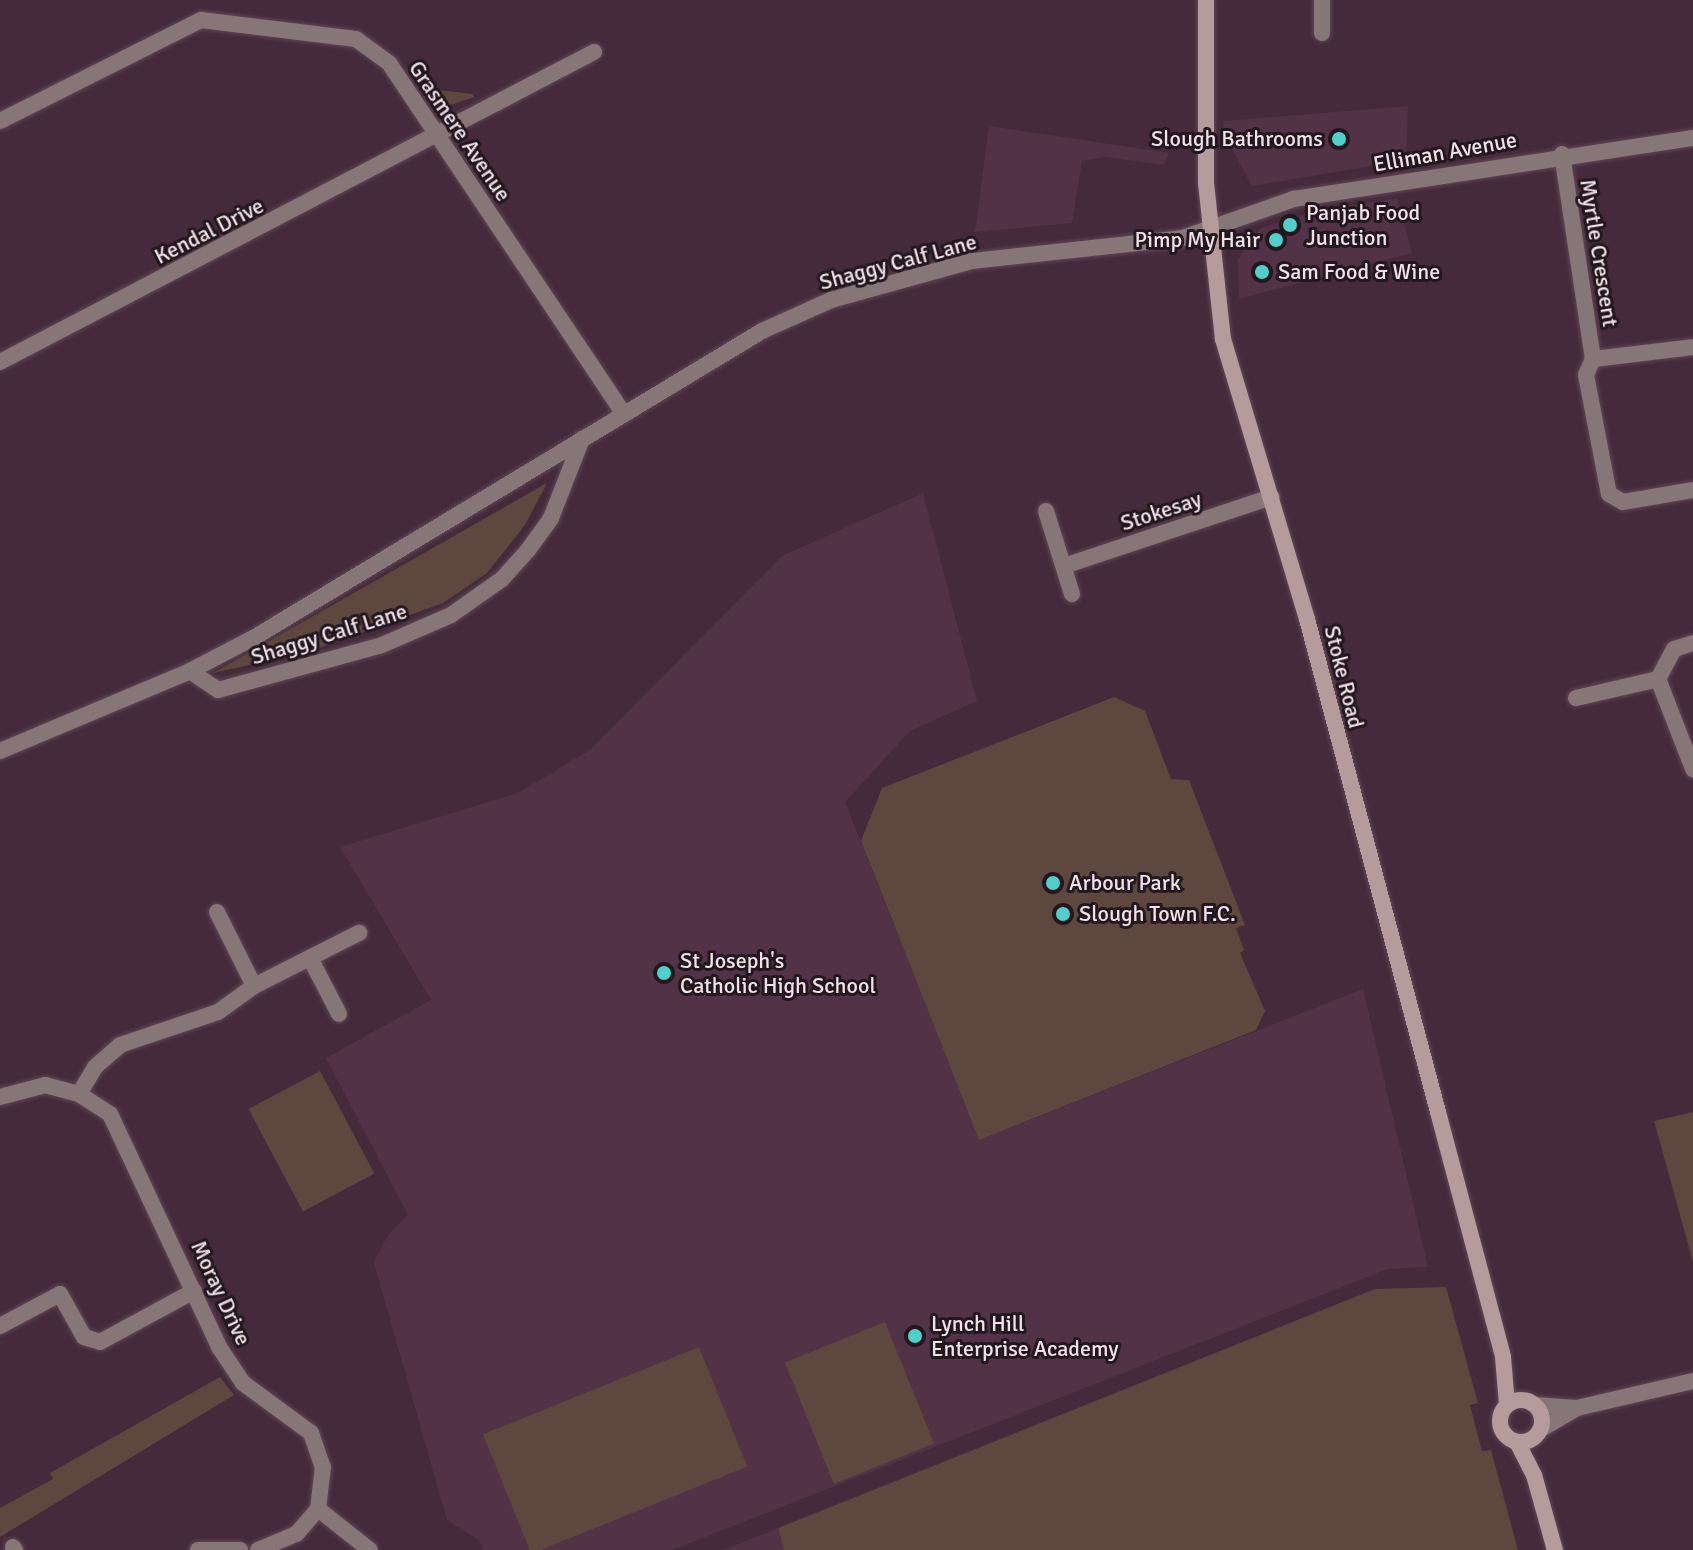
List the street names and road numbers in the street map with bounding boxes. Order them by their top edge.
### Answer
street label: Grasmere Avenue [403,56,517,206]
street label: Elliman Avenue [1371,126,1519,178]
street label: Myrtle Crescent [1574,177,1624,329]
street label: Kendal Drive [150,192,268,270]
street label: Shaggy Calf Lane [816,228,980,296]
street label: Stokesay [1117,486,1205,536]
street label: Shaggy Calf Lane [248,598,410,670]
street label: Stoke Road [1319,623,1369,731]
street label: Moray Drive [185,1237,257,1349]

